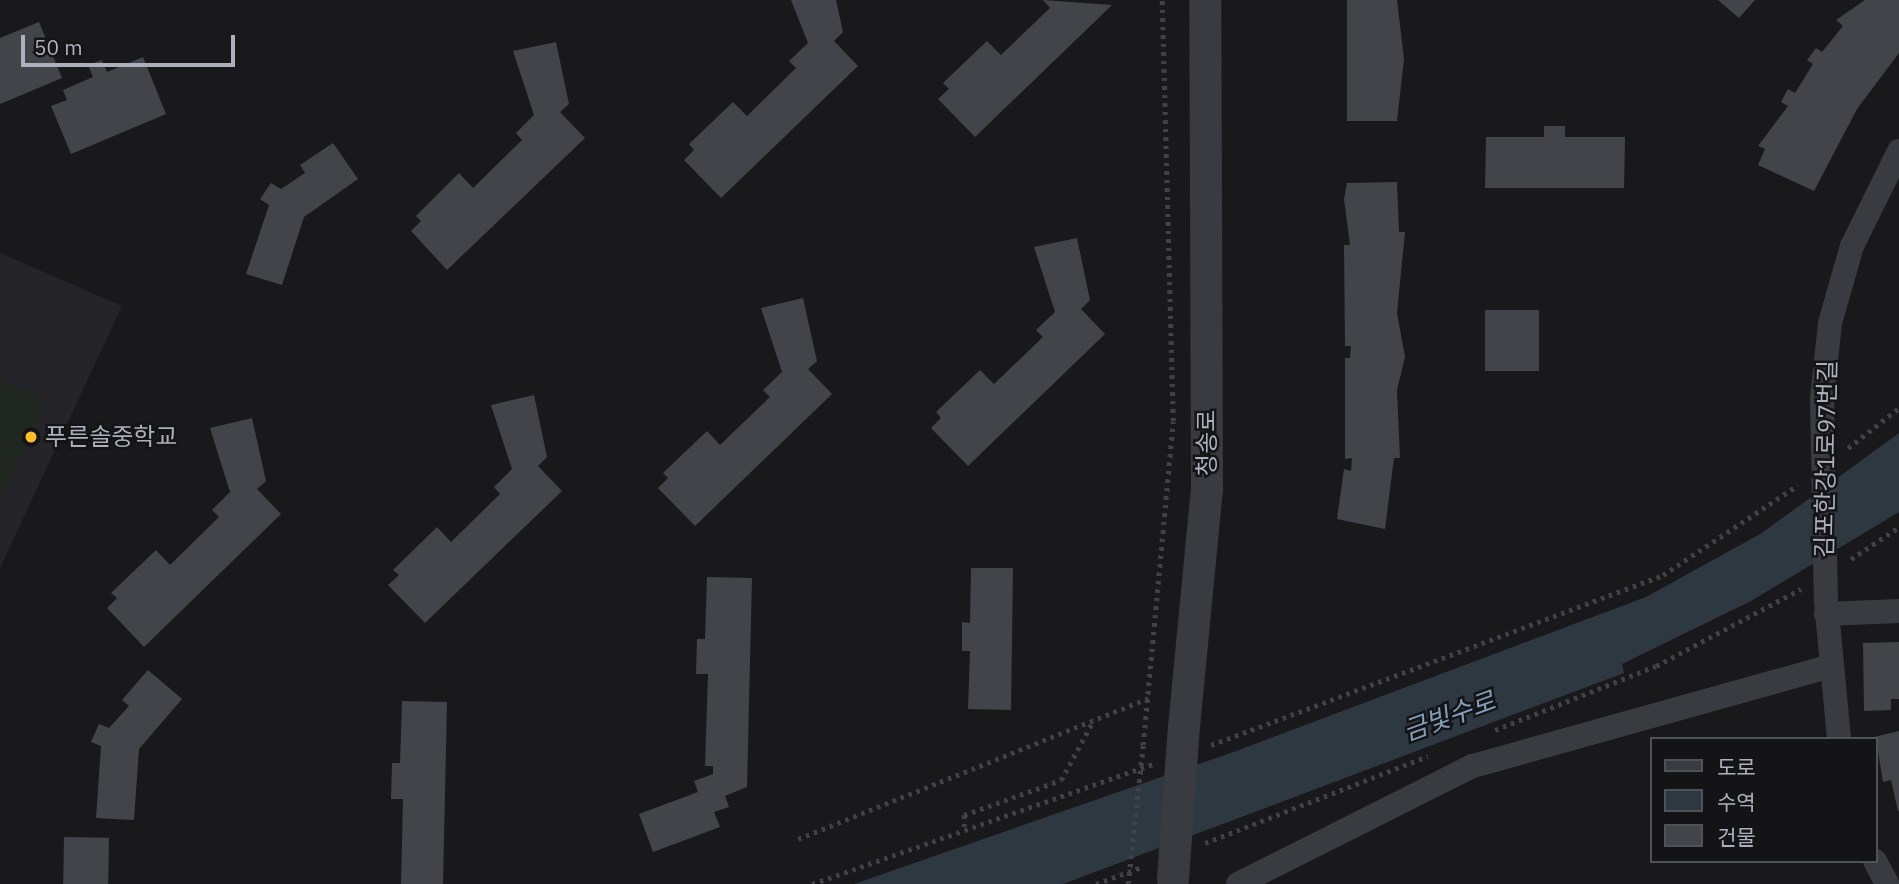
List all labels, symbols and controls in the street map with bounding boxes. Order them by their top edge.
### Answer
scale bar [24,21,238,65]
text: 50 m [34,33,83,61]
street label: 김포한강1로97번길 [1810,360,1842,558]
street label: 청송로 [1193,410,1221,476]
place label: 푸른솔중학교 [45,423,177,451]
marker: 푸른솔중학교 [23,429,39,445]
water label: 금빛수로 [1399,685,1499,747]
legend [1650,737,1878,863]
text: 도로 [1717,753,1756,781]
text: 수역 [1717,788,1756,816]
text: 건물 [1717,823,1756,851]

